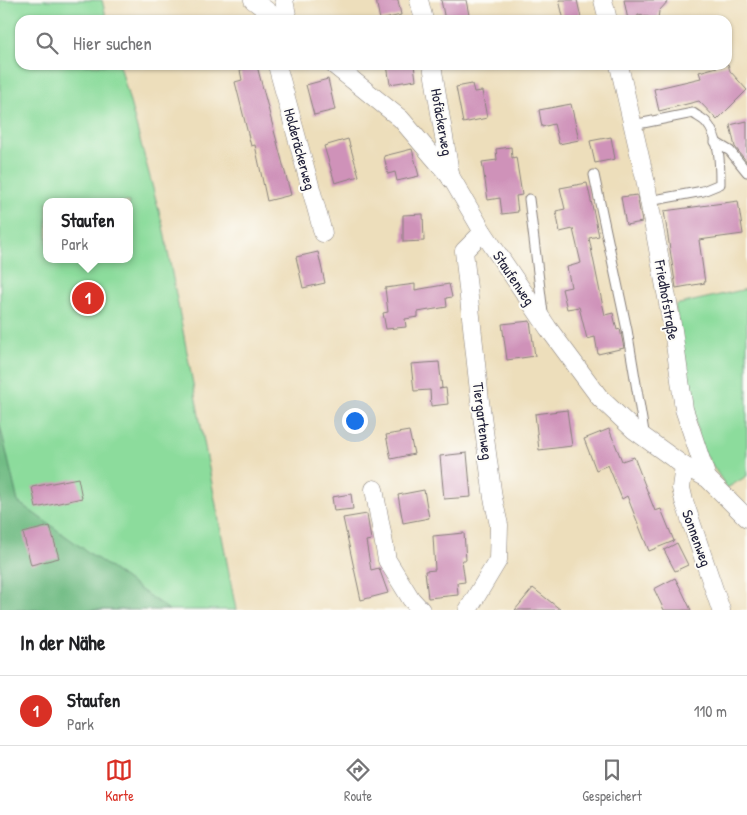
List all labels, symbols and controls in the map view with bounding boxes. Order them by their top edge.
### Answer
search box [15,15,732,70]
icon: search [33,29,61,57]
text: Hier suchen [73,30,152,56]
street label: Hofäckerweg [426,87,458,157]
street label: Holderäckerweg [279,106,321,193]
popup [43,198,133,263]
text: Staufen [61,207,115,233]
text: Park [61,233,88,255]
street label: Staufenweg [488,247,540,310]
street label: Friedhofstraße [649,257,684,342]
pin: 1 [72,279,104,317]
street label: Tiergartenweg [468,381,498,461]
your location [342,408,368,434]
street label: Sonnenweg [677,507,717,570]
text: In der Nähe [20,628,105,657]
text: Staufen [67,687,120,713]
text: 1 [33,700,39,722]
text: 110 m [694,700,727,722]
text: Park [67,713,94,735]
tab: Karte [105,756,134,805]
tab: Route [344,756,372,805]
tab: Gespeichert [582,756,642,805]

